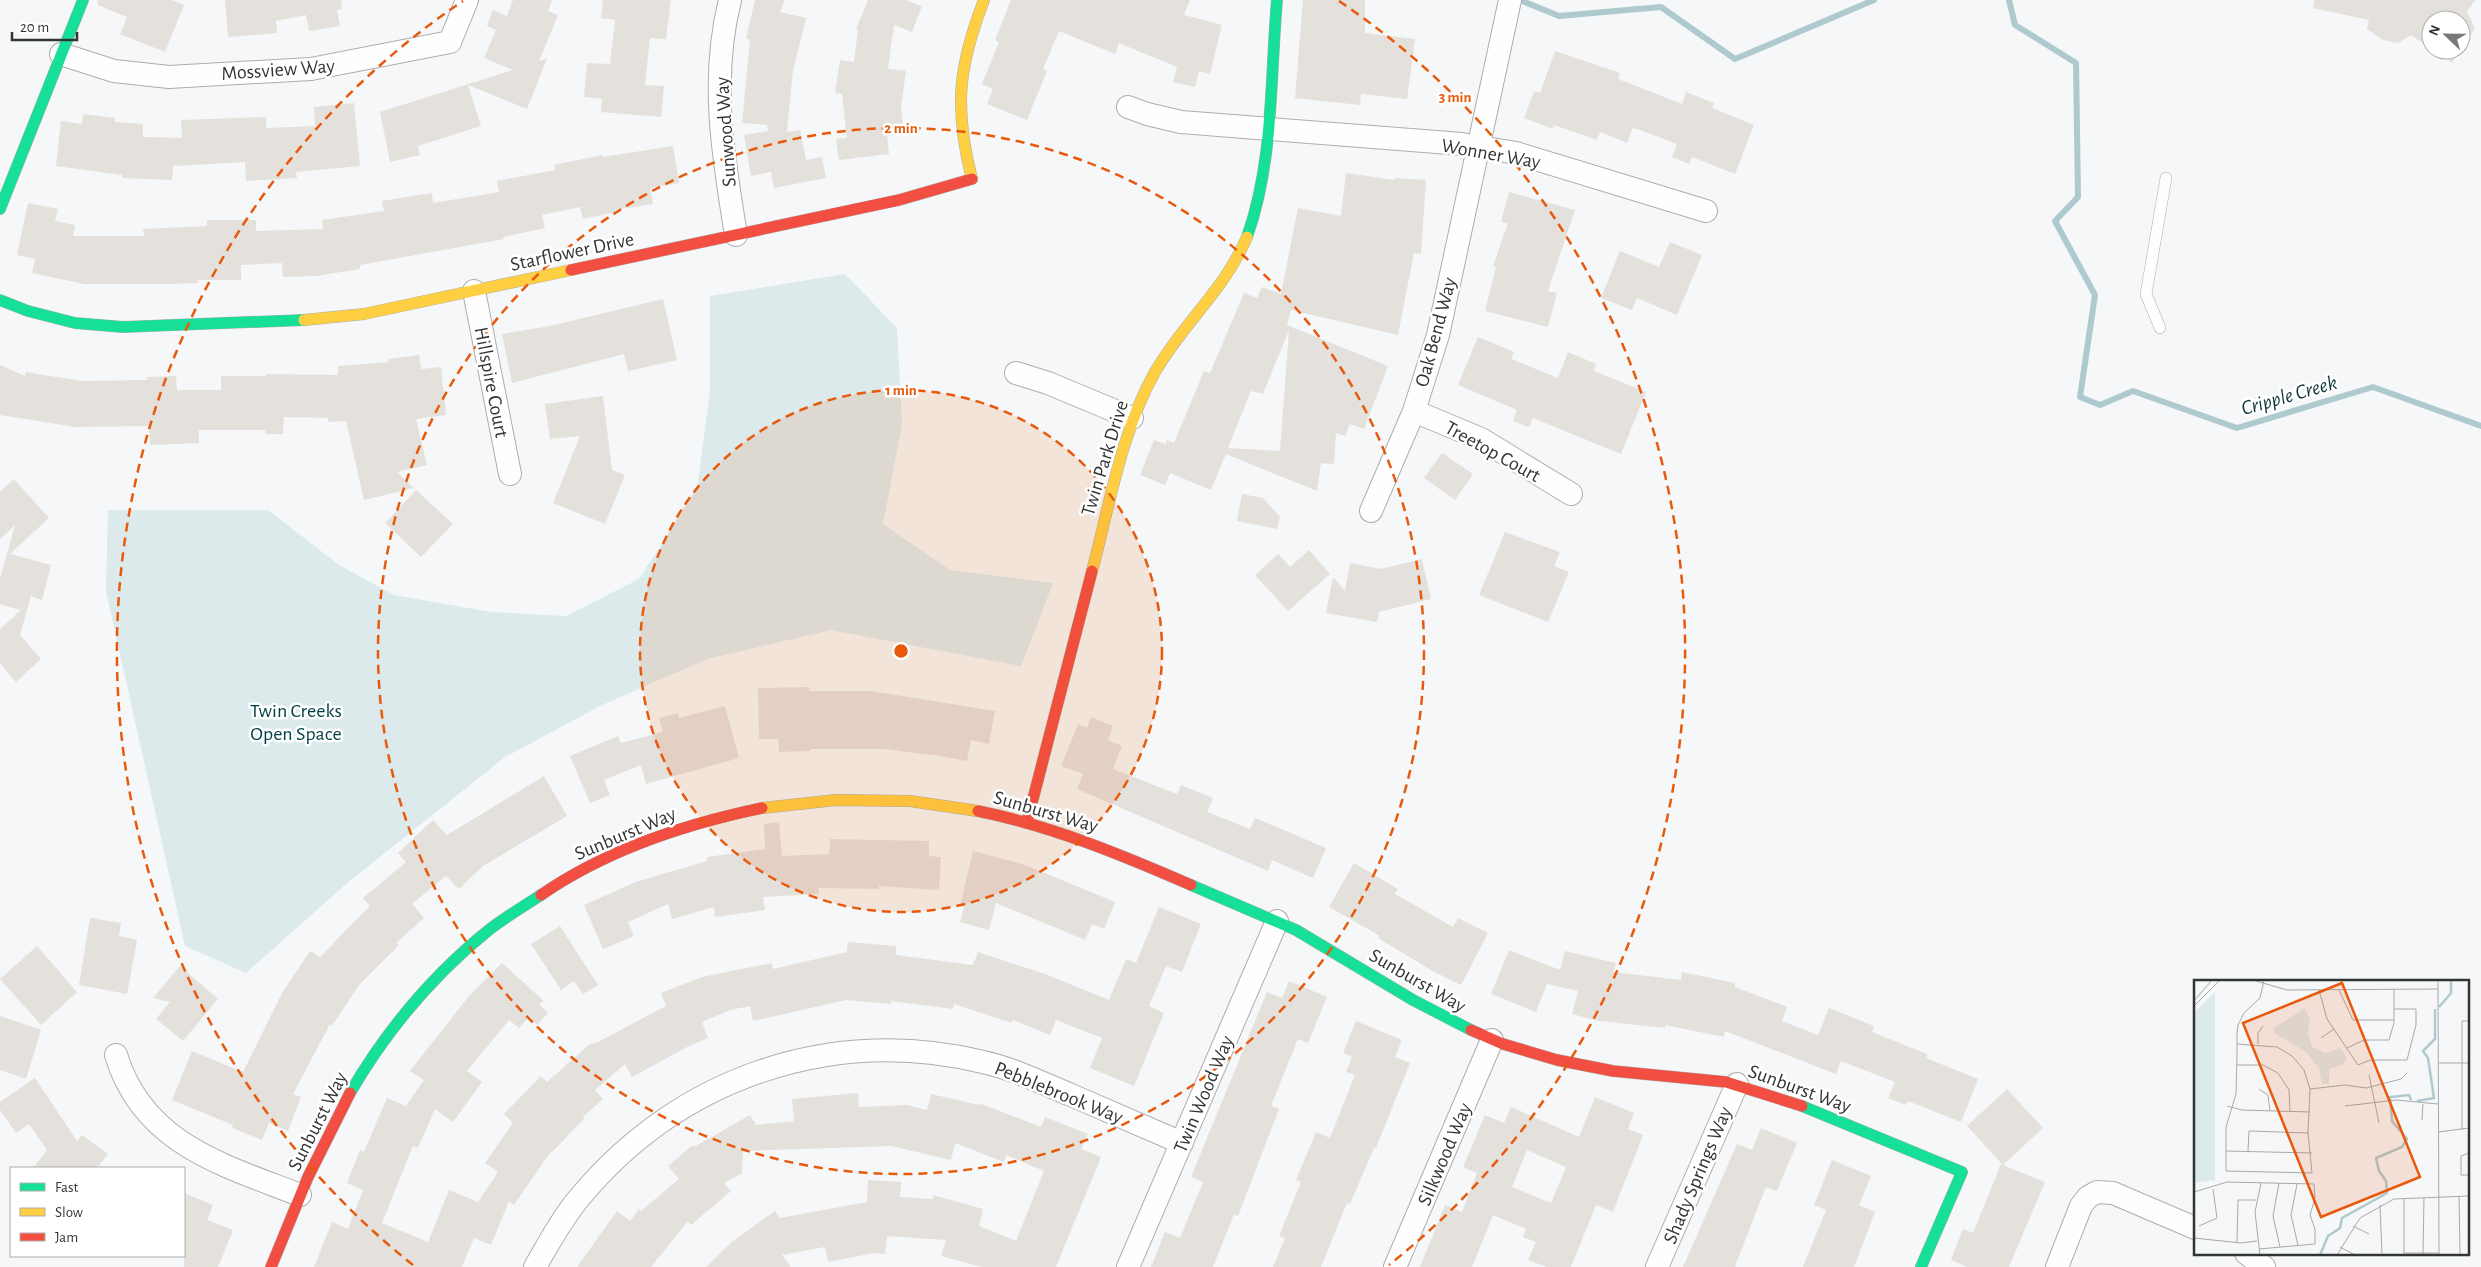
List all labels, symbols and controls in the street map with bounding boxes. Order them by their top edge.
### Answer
scale bar [12,10,78,42]
north arrow [2421,10,2471,60]
text: 20 m [20,20,49,35]
text: N [2427,23,2443,38]
street label: Mossview Way [221,56,336,84]
street label: Sunwood Way [712,76,740,188]
text: 3 min [1439,90,1471,105]
text: 2 min [884,121,918,136]
street label: Wonner Way [1440,135,1542,173]
street label: Starflower Drive [508,229,636,275]
street label: Oak Bend Way [1412,275,1460,389]
street label: Hillspire Court [470,325,512,440]
water label: Cripple Creek [2239,372,2340,420]
text: 1 min [885,383,917,398]
street label: Twin Park Drive [1078,398,1132,519]
street label: Treetop Court [1442,418,1544,486]
centre of rings [892,642,910,660]
park label: Twin Creeks Open Space [250,701,342,744]
street label: Sunburst Way [991,787,1101,837]
street label: Sunburst Way [572,803,679,864]
street label: Sunburst Way [1366,945,1470,1017]
inset map [2194,980,2468,1254]
street label: Twin Wood Way [1170,1033,1238,1156]
street label: Pebblebrook Way [992,1058,1126,1128]
street label: Sunburst Way [1746,1061,1854,1117]
street label: Sunburst Way [284,1068,351,1174]
street label: Silkwood Way [1414,1100,1476,1209]
street label: Shady Springs Way [1660,1103,1736,1247]
legend [10,1167,185,1257]
text: Fast [55,1180,79,1195]
text: Slow [55,1205,83,1220]
text: Jam [55,1230,78,1245]

